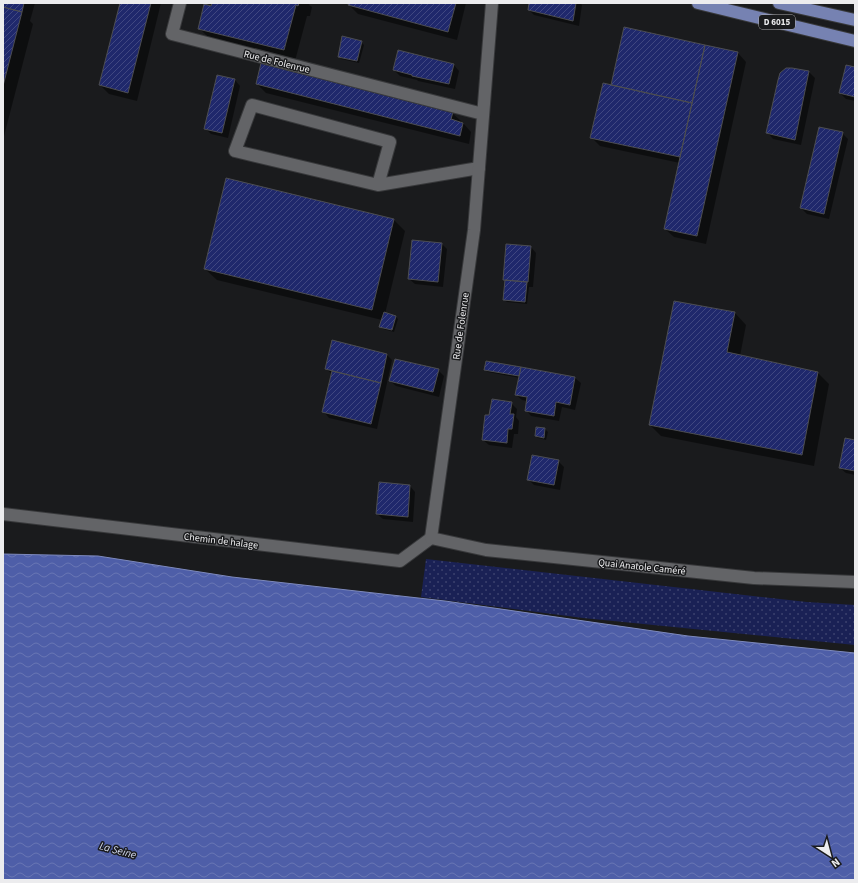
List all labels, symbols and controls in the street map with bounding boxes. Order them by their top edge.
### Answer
road number: D 6015 [759,15,795,29]
street label: Rue de Folenrue [242,47,311,77]
street label: Rue de Folenrue [449,292,473,361]
street label: Chemin de halage [183,529,259,553]
street label: Quai Anatole Caméré [597,555,686,579]
north arrow [810,835,850,875]
water label: La Seine [98,838,138,863]
text: N [828,854,843,871]

